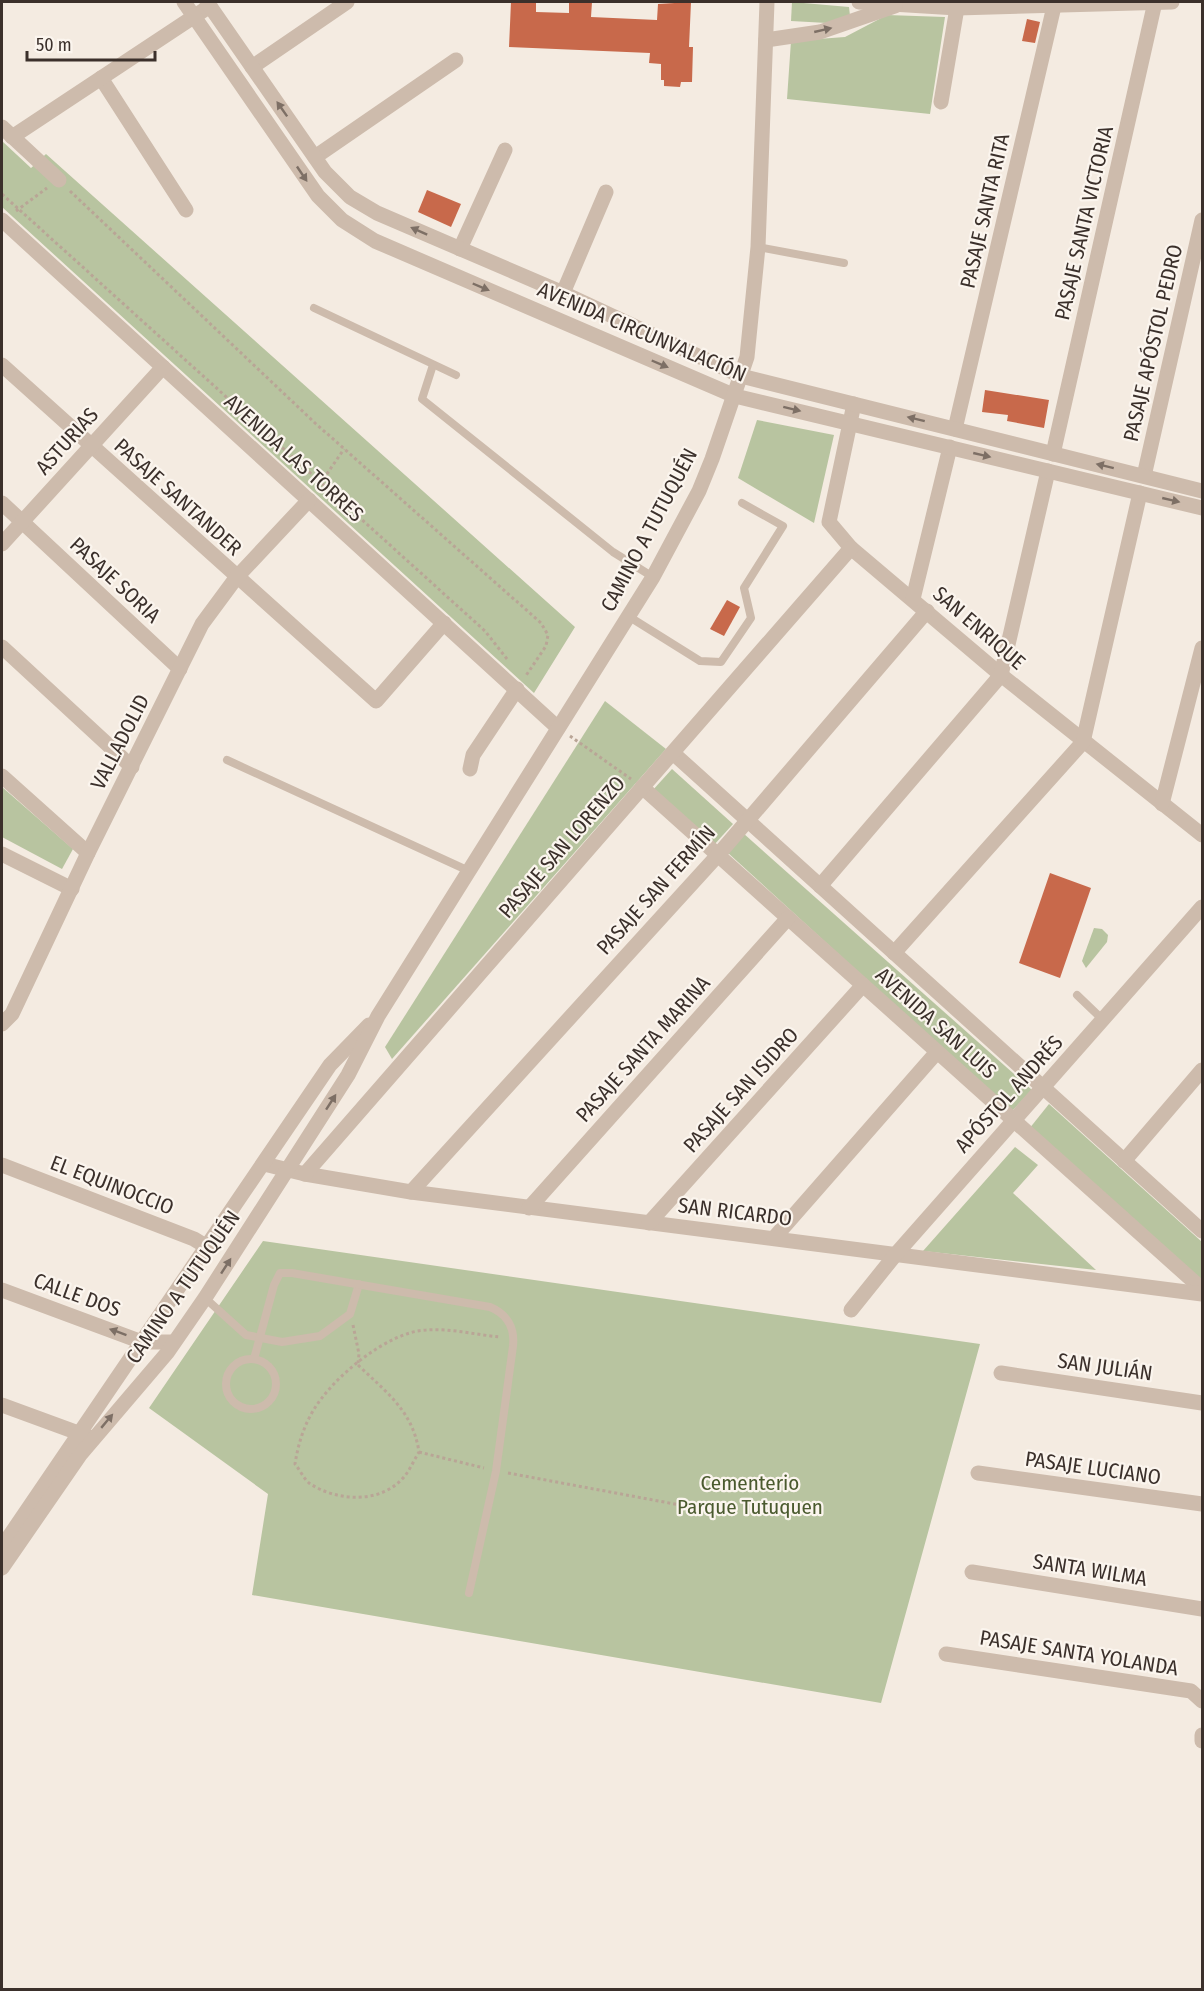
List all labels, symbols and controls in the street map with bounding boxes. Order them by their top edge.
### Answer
scale bar [27,24,154,62]
one-way arrow [814,25,833,35]
text: 50 m [36,34,72,56]
one-way arrow [276,102,288,118]
street label: PASAJE SANTA VICTORIA [1049,124,1119,322]
street label: PASAJE SANTA RITA [955,131,1015,291]
one-way arrow [296,165,308,181]
one-way arrow [410,226,428,236]
street label: PASAJE APÓSTOL PEDRO [1118,242,1188,444]
street label: AVENIDA CIRCUNVALACIÓN [534,276,750,388]
one-way arrow [472,282,490,292]
one-way arrow [651,360,669,369]
street label: AVENIDA LAS TORRES [219,389,369,527]
street label: ASTURIAS [30,402,104,480]
one-way arrow [783,405,801,415]
one-way arrow [907,414,925,424]
street label: PASAJE SANTANDER [109,433,248,561]
street label: CAMINO A TUTUQUÉN [595,444,703,616]
one-way arrow [972,450,991,460]
one-way arrow [1096,461,1114,471]
one-way arrow [1162,496,1180,506]
street label: PASAJE SORIA [64,532,166,628]
street label: SAN ENRIQUE [927,581,1031,675]
street label: VALLADOLID [85,690,155,794]
street label: PASAJE SAN LORENZO [493,771,631,923]
street label: PASAJE SAN FERMÍN [591,820,721,960]
street label: AVENIDA SAN LUIS [870,962,1002,1084]
street label: PASAJE SANTA MARINA [570,970,716,1128]
street label: PASAJE SAN ISIDRO [678,1022,804,1158]
street label: APÓSTOL ANDRÉS [949,1030,1069,1158]
one-way arrow [326,1094,337,1110]
street label: EL EQUINOCCIO [47,1150,177,1220]
street label: SAN RICARDO [677,1192,793,1232]
street label: CAMINO A TUTUQUÉN [120,1205,246,1369]
one-way arrow [220,1258,231,1274]
street label: CALLE DOS [30,1267,124,1323]
one-way arrow [109,1326,127,1336]
street label: SAN JULIÁN [1056,1347,1154,1387]
one-way arrow [101,1413,114,1429]
street label: PASAJE LUCIANO [1023,1446,1163,1490]
park label: Cementerio Parque Tutuquen [677,1470,823,1520]
street label: SANTA WILMA [1031,1548,1149,1592]
street label: PASAJE SANTA YOLANDA [978,1624,1180,1682]

